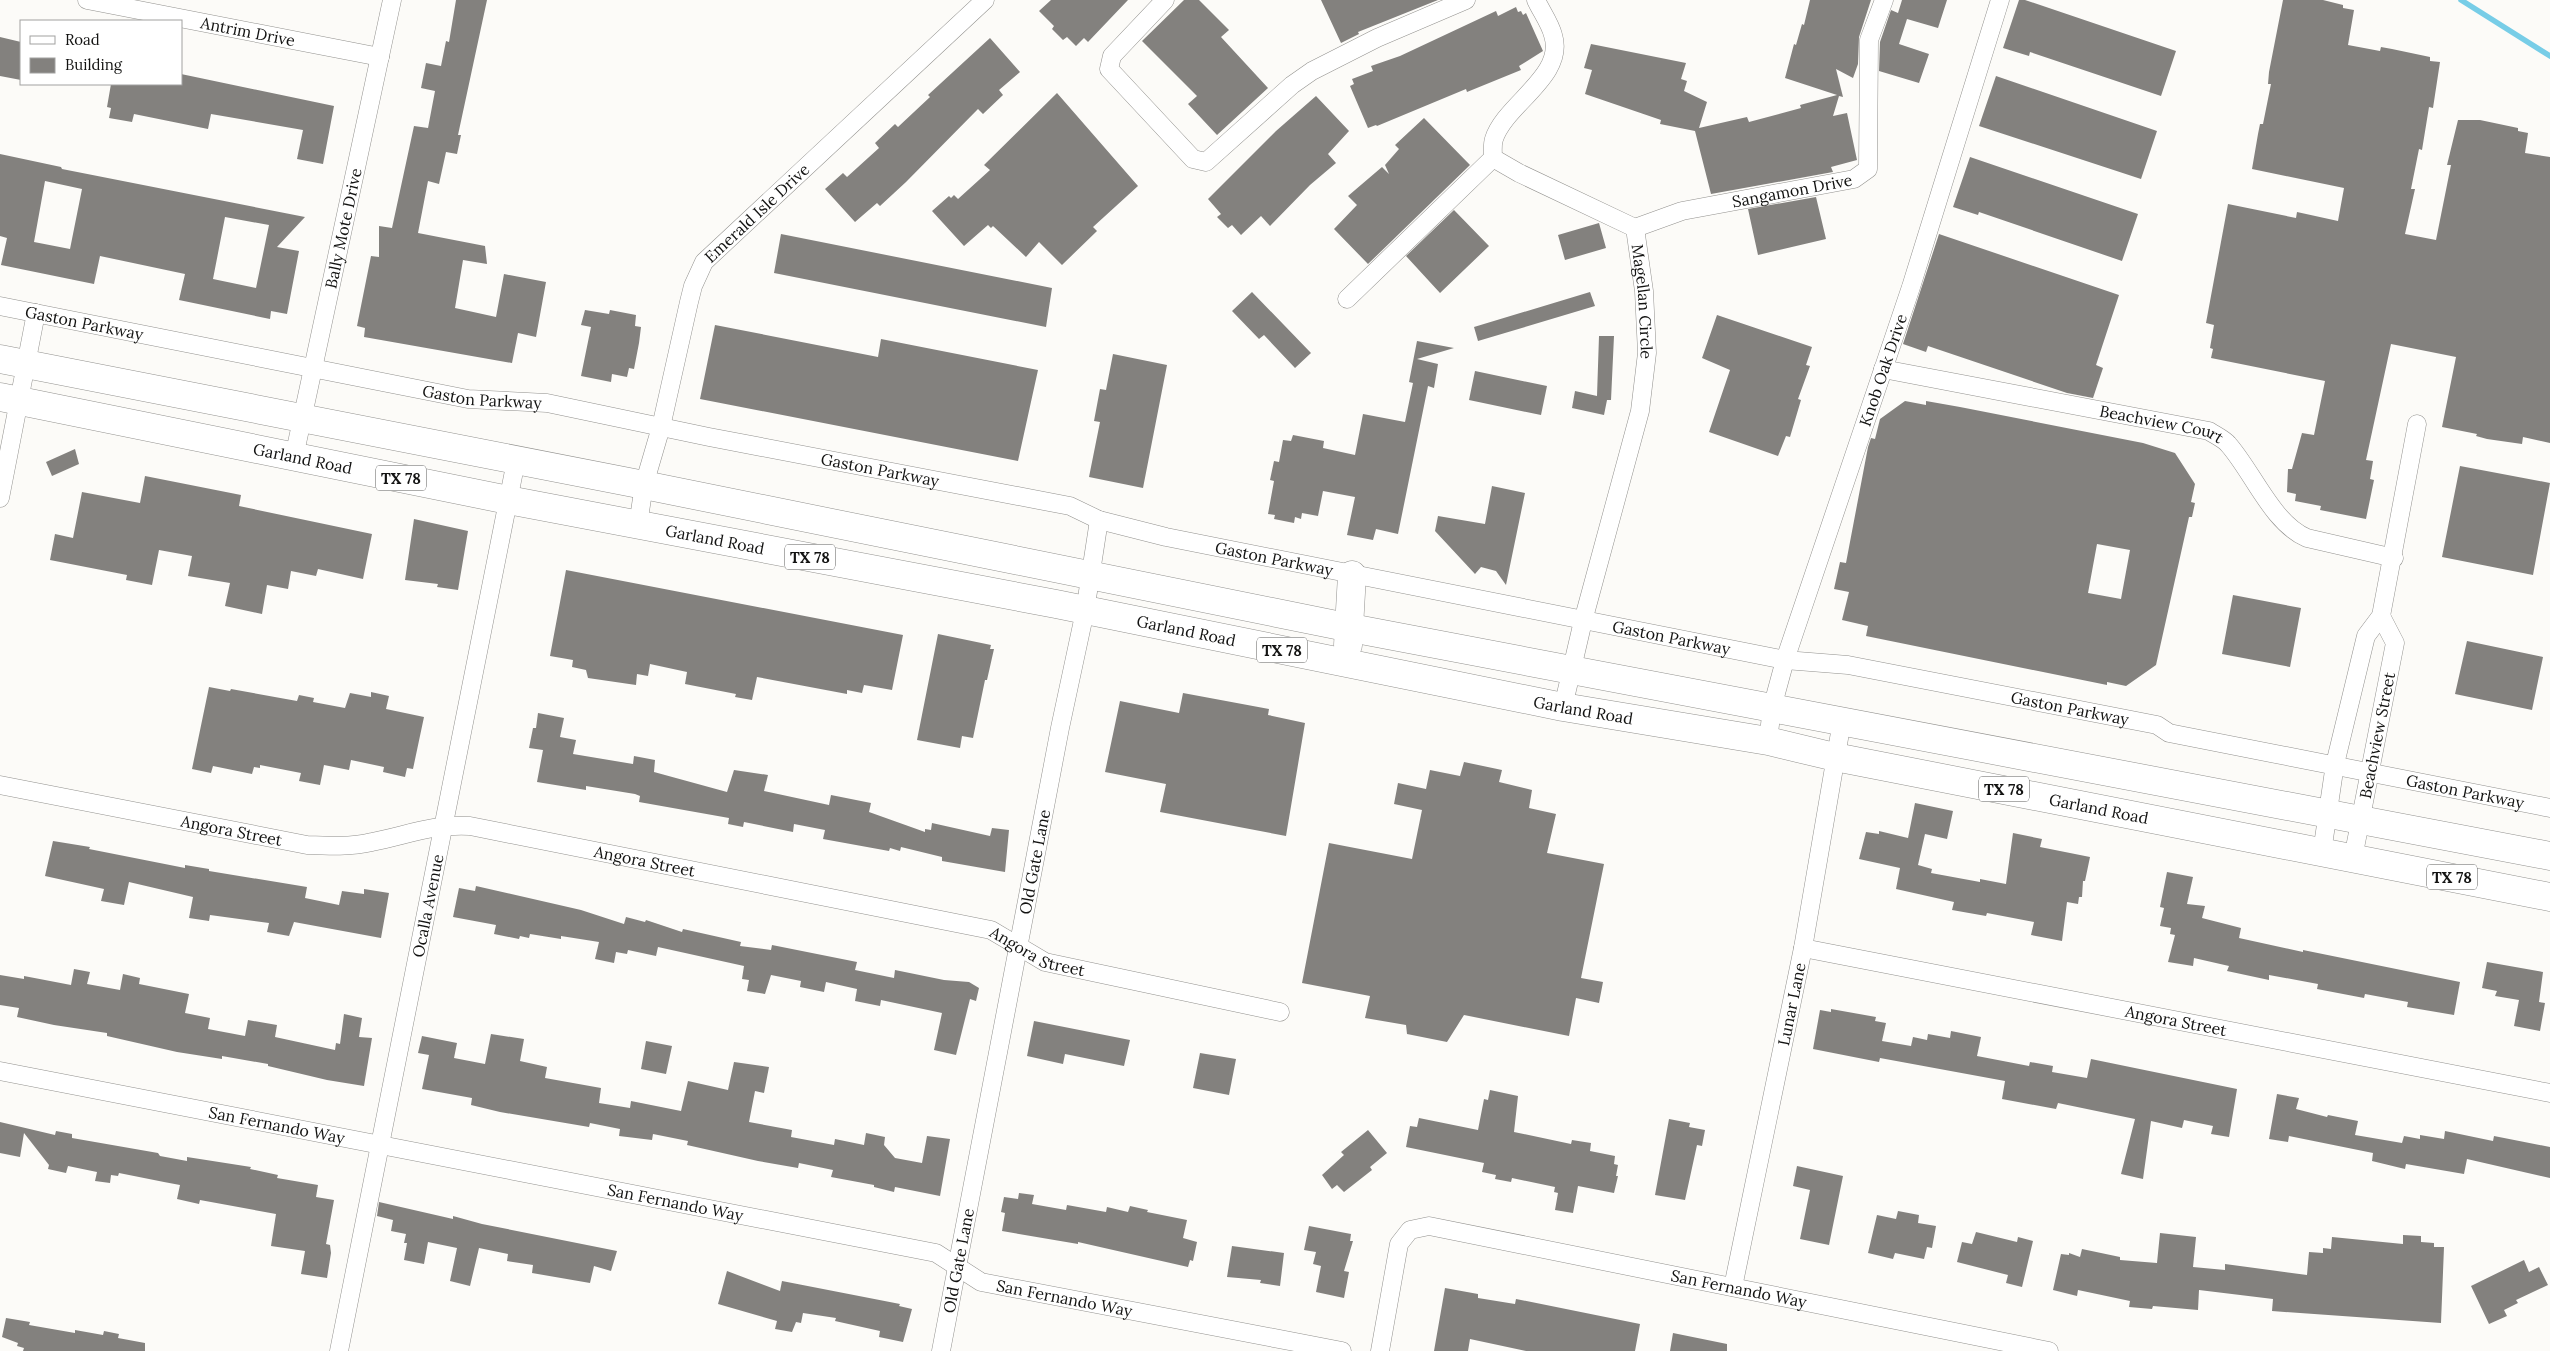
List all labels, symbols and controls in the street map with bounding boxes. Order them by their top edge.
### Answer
street label: Antrim Drive [198,12,297,50]
legend [20,20,182,85]
text: Road [65,30,100,49]
text: Building [65,55,123,74]
street label: Emerald Isle Drive [700,159,814,267]
street label: Bally Mote Drive [320,166,366,290]
street label: Sangamon Drive [1730,169,1854,211]
street label: Magellan Circle [1627,243,1657,361]
street label: Gaston Parkway [24,301,146,344]
street label: Knob Oak Drive [1855,311,1911,429]
street label: Gaston Parkway [421,380,543,413]
street label: Beachview Court [2098,400,2228,448]
street label: Garland Road [252,439,355,478]
street label: Gaston Parkway [819,449,941,491]
road number: TX 78 [376,466,426,490]
street label: Garland Road [664,520,767,559]
street label: Gaston Parkway [1213,537,1336,580]
road number: TX 78 [785,544,835,570]
street label: Garland Road [1135,611,1238,650]
street label: Gaston Parkway [1611,616,1733,659]
road number: TX 78 [1257,638,1307,662]
street label: Beachview Street [2355,670,2399,800]
street label: Gaston Parkway [2009,687,2131,729]
street label: Garland Road [1532,691,1635,729]
street label: Gaston Parkway [2404,770,2526,813]
road number: TX 78 [1979,776,2029,802]
street label: Garland Road [2048,789,2151,828]
street label: Old Gate Lane [1015,807,1054,916]
street label: Angora Street [178,810,285,850]
street label: Angora Street [592,841,698,881]
street label: Ocalla Avenue [408,852,448,959]
road number: TX 78 [2427,864,2477,890]
street label: Angora Street [986,921,1087,980]
street label: Lunar Lane [1773,960,1810,1047]
street label: Angora Street [2123,1001,2229,1040]
street label: San Fernando Way [207,1102,347,1148]
street label: San Fernando Way [606,1179,746,1225]
street label: Old Gate Lane [938,1206,978,1315]
street label: San Fernando Way [1669,1265,1809,1312]
street label: San Fernando Way [995,1275,1135,1321]

